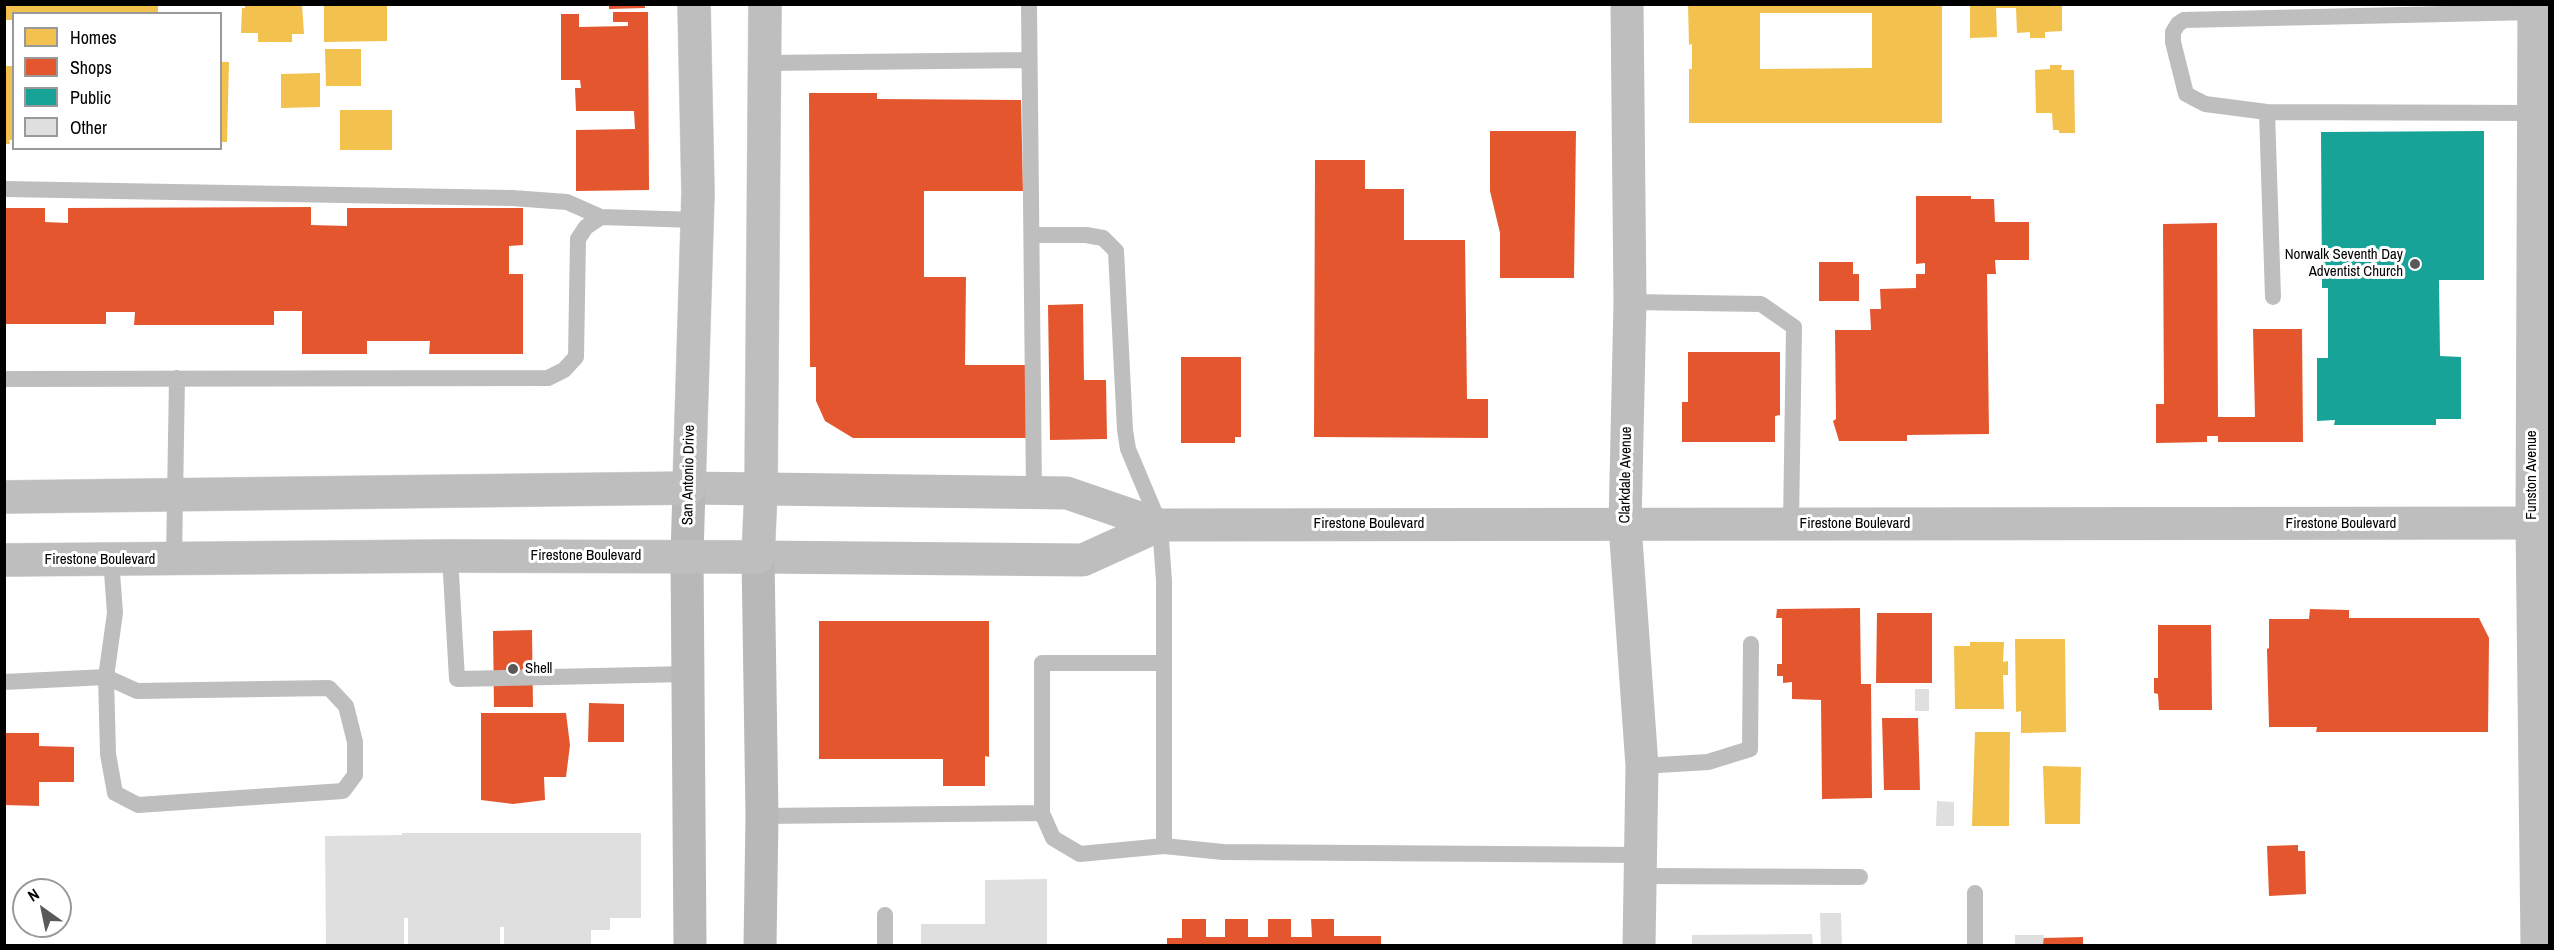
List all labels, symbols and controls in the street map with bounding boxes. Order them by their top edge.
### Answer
legend [12,12,222,150]
text: Homes [70,25,117,50]
text: Shops [70,55,112,80]
text: Public [70,85,111,110]
text: Other [70,115,107,140]
place label: Norwalk Seventh Day Adventist Church [2285,246,2403,281]
marker: Norwalk Seventh Day Adventist Church [2408,257,2422,271]
street label: San Antonio Drive [679,425,699,525]
street label: Clarkdale Avenue [1616,426,1636,524]
street label: Funston Avenue [2523,430,2541,520]
street label: Firestone Boulevard [1314,515,1424,533]
street label: Firestone Boulevard [1800,515,1910,533]
street label: Firestone Boulevard [2286,515,2396,533]
street label: Firestone Boulevard [531,547,641,565]
street label: Firestone Boulevard [45,551,155,569]
place label: Shell [525,660,552,678]
marker: Shell [506,662,520,676]
north arrow [12,878,72,938]
text: N [23,883,43,906]

